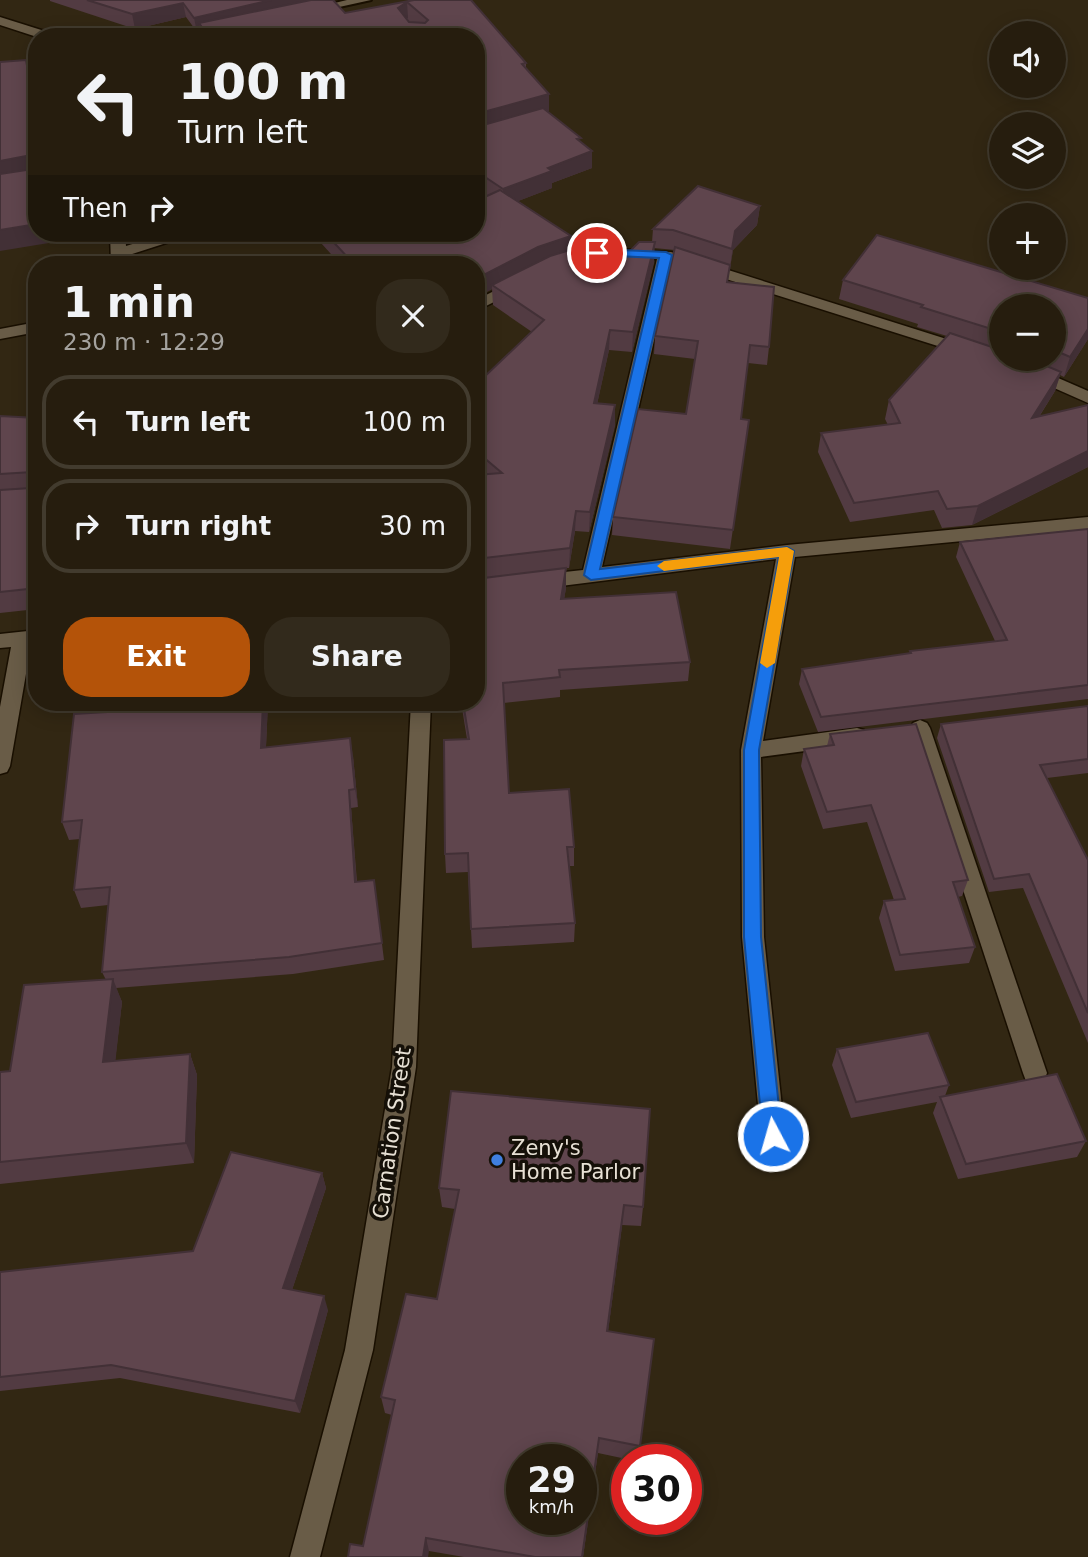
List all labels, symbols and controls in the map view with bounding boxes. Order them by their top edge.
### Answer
map controls [989,21,1066,371]
button: sound [989,21,1066,98]
text: 100 m [178,54,348,111]
icon: left [63,56,154,147]
button: layers [989,112,1066,189]
text: Turn left [178,113,308,151]
icon: right [142,189,180,227]
text: Then [63,193,128,223]
button: + [989,203,1066,280]
pin [567,223,627,283]
icon: arrive [578,234,616,272]
text: 1 min [63,278,195,327]
button: close [376,279,450,353]
button: − [989,294,1066,371]
text: 230 m · 12:29 [63,329,225,355]
icon: left [67,403,105,441]
text: Turn left [126,407,250,437]
text: 100 m [363,407,446,437]
icon: right [67,507,105,545]
text: Turn right [126,511,271,541]
text: 30 m [379,511,446,541]
button: Exit [63,617,250,697]
button: Share [264,617,450,697]
street label: Carnation Street [368,1046,416,1220]
position arrow [736,1099,810,1173]
place label: Zeny's Home Parlor [511,1136,641,1184]
marker: Zeny's Home Parlor [489,1152,505,1168]
speed limit sign: 30 [611,1444,702,1535]
text: 29 [527,1460,576,1500]
text: km/h [529,1496,574,1517]

